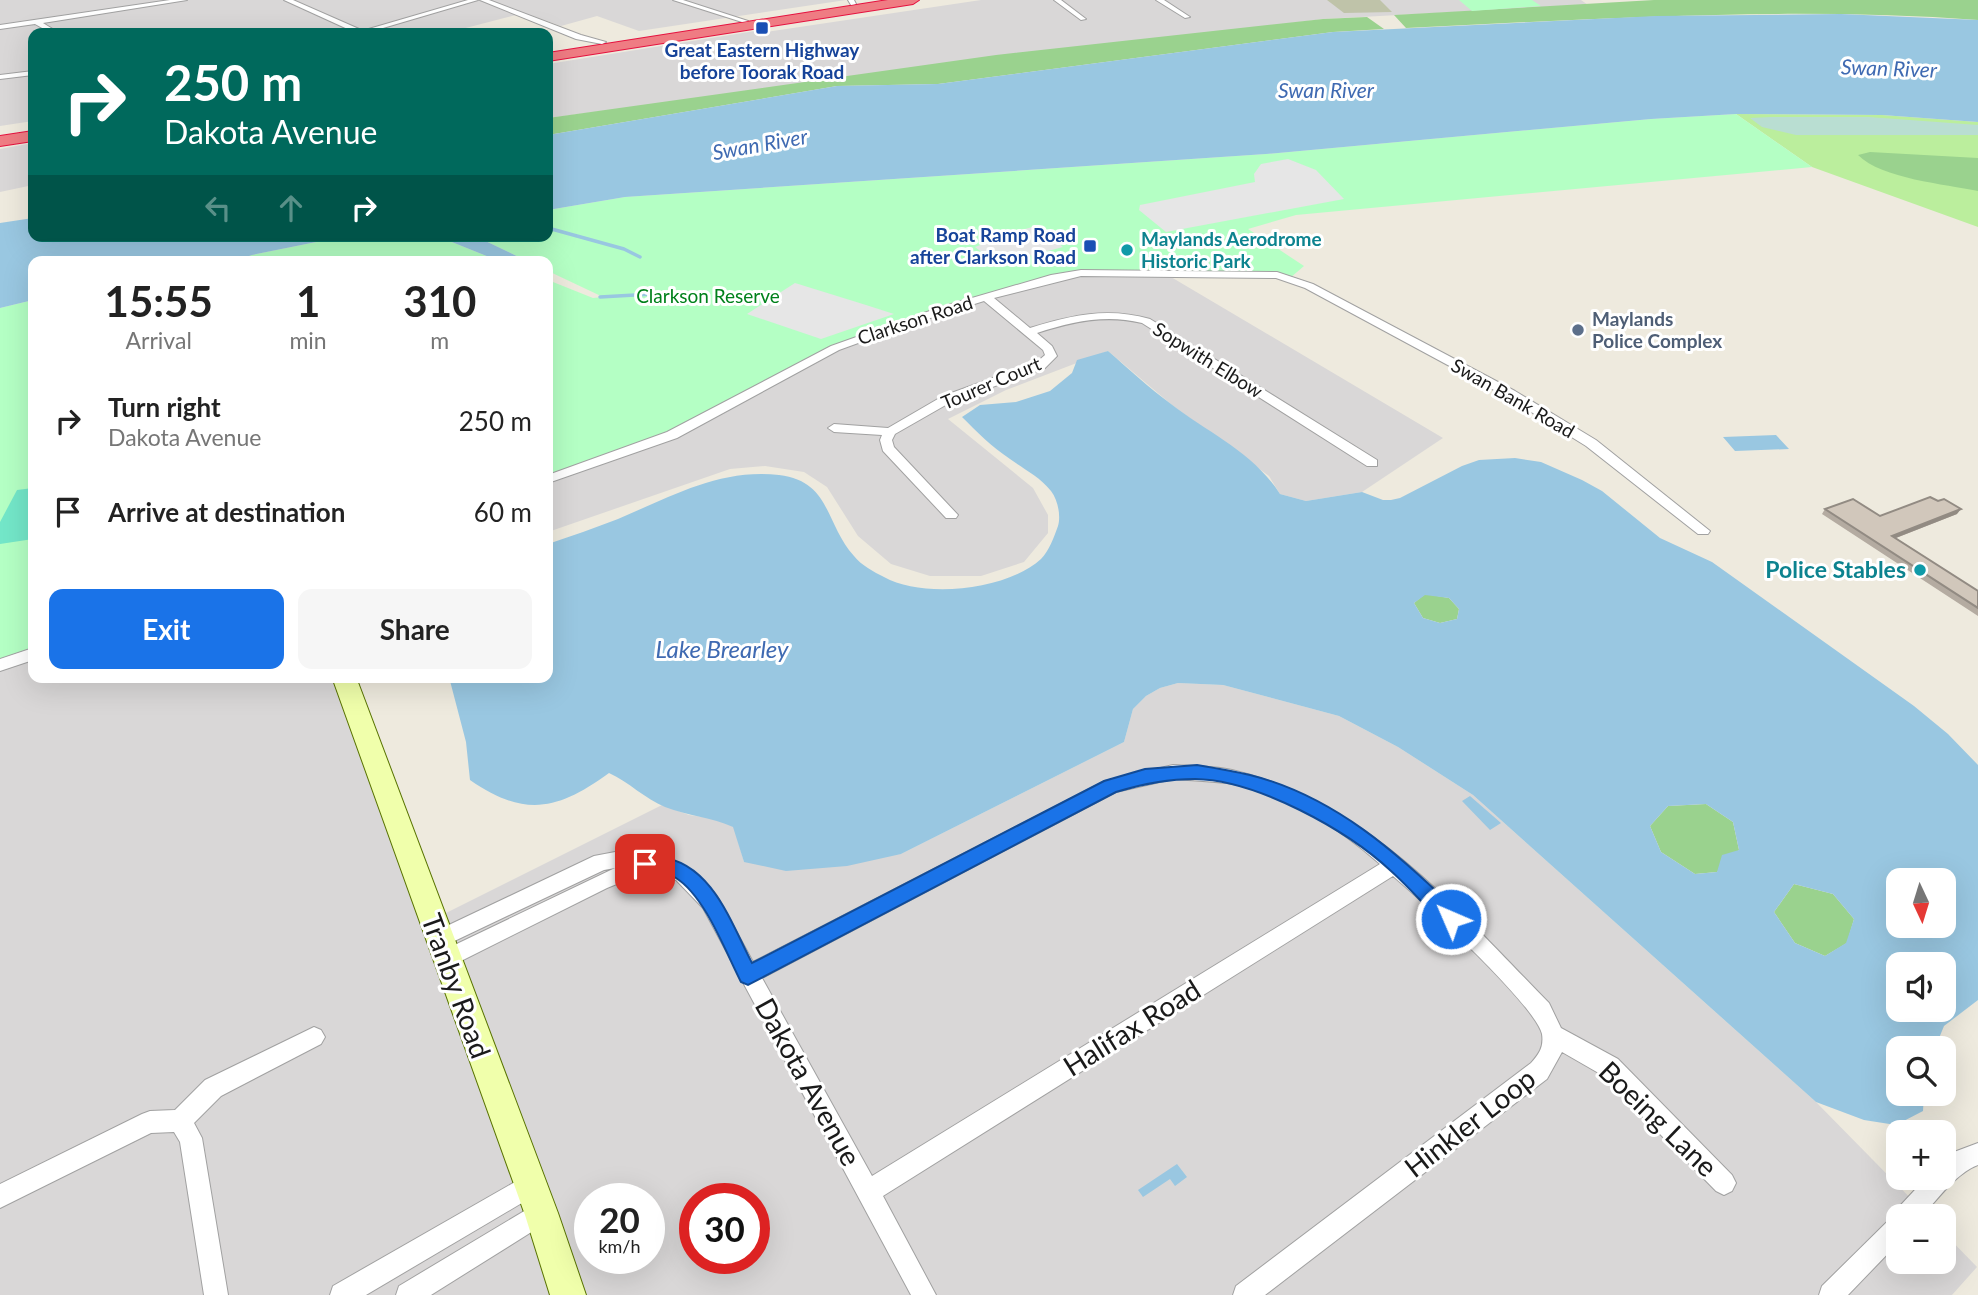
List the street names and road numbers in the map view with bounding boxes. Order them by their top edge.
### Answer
street label: Clarkson Road [854,290,975,349]
street label: Sopwith Elbow [1149,317,1267,402]
street label: Tourer Court [938,351,1044,414]
street label: Swan Bank Road [1448,353,1579,442]
street label: Tranby Road [415,909,499,1063]
street label: Halifax Road [1057,972,1206,1083]
street label: Dakota Avenue [749,992,869,1171]
street label: Boeing Lane [1592,1053,1725,1183]
street label: Hinkler Loop [1397,1061,1542,1184]

